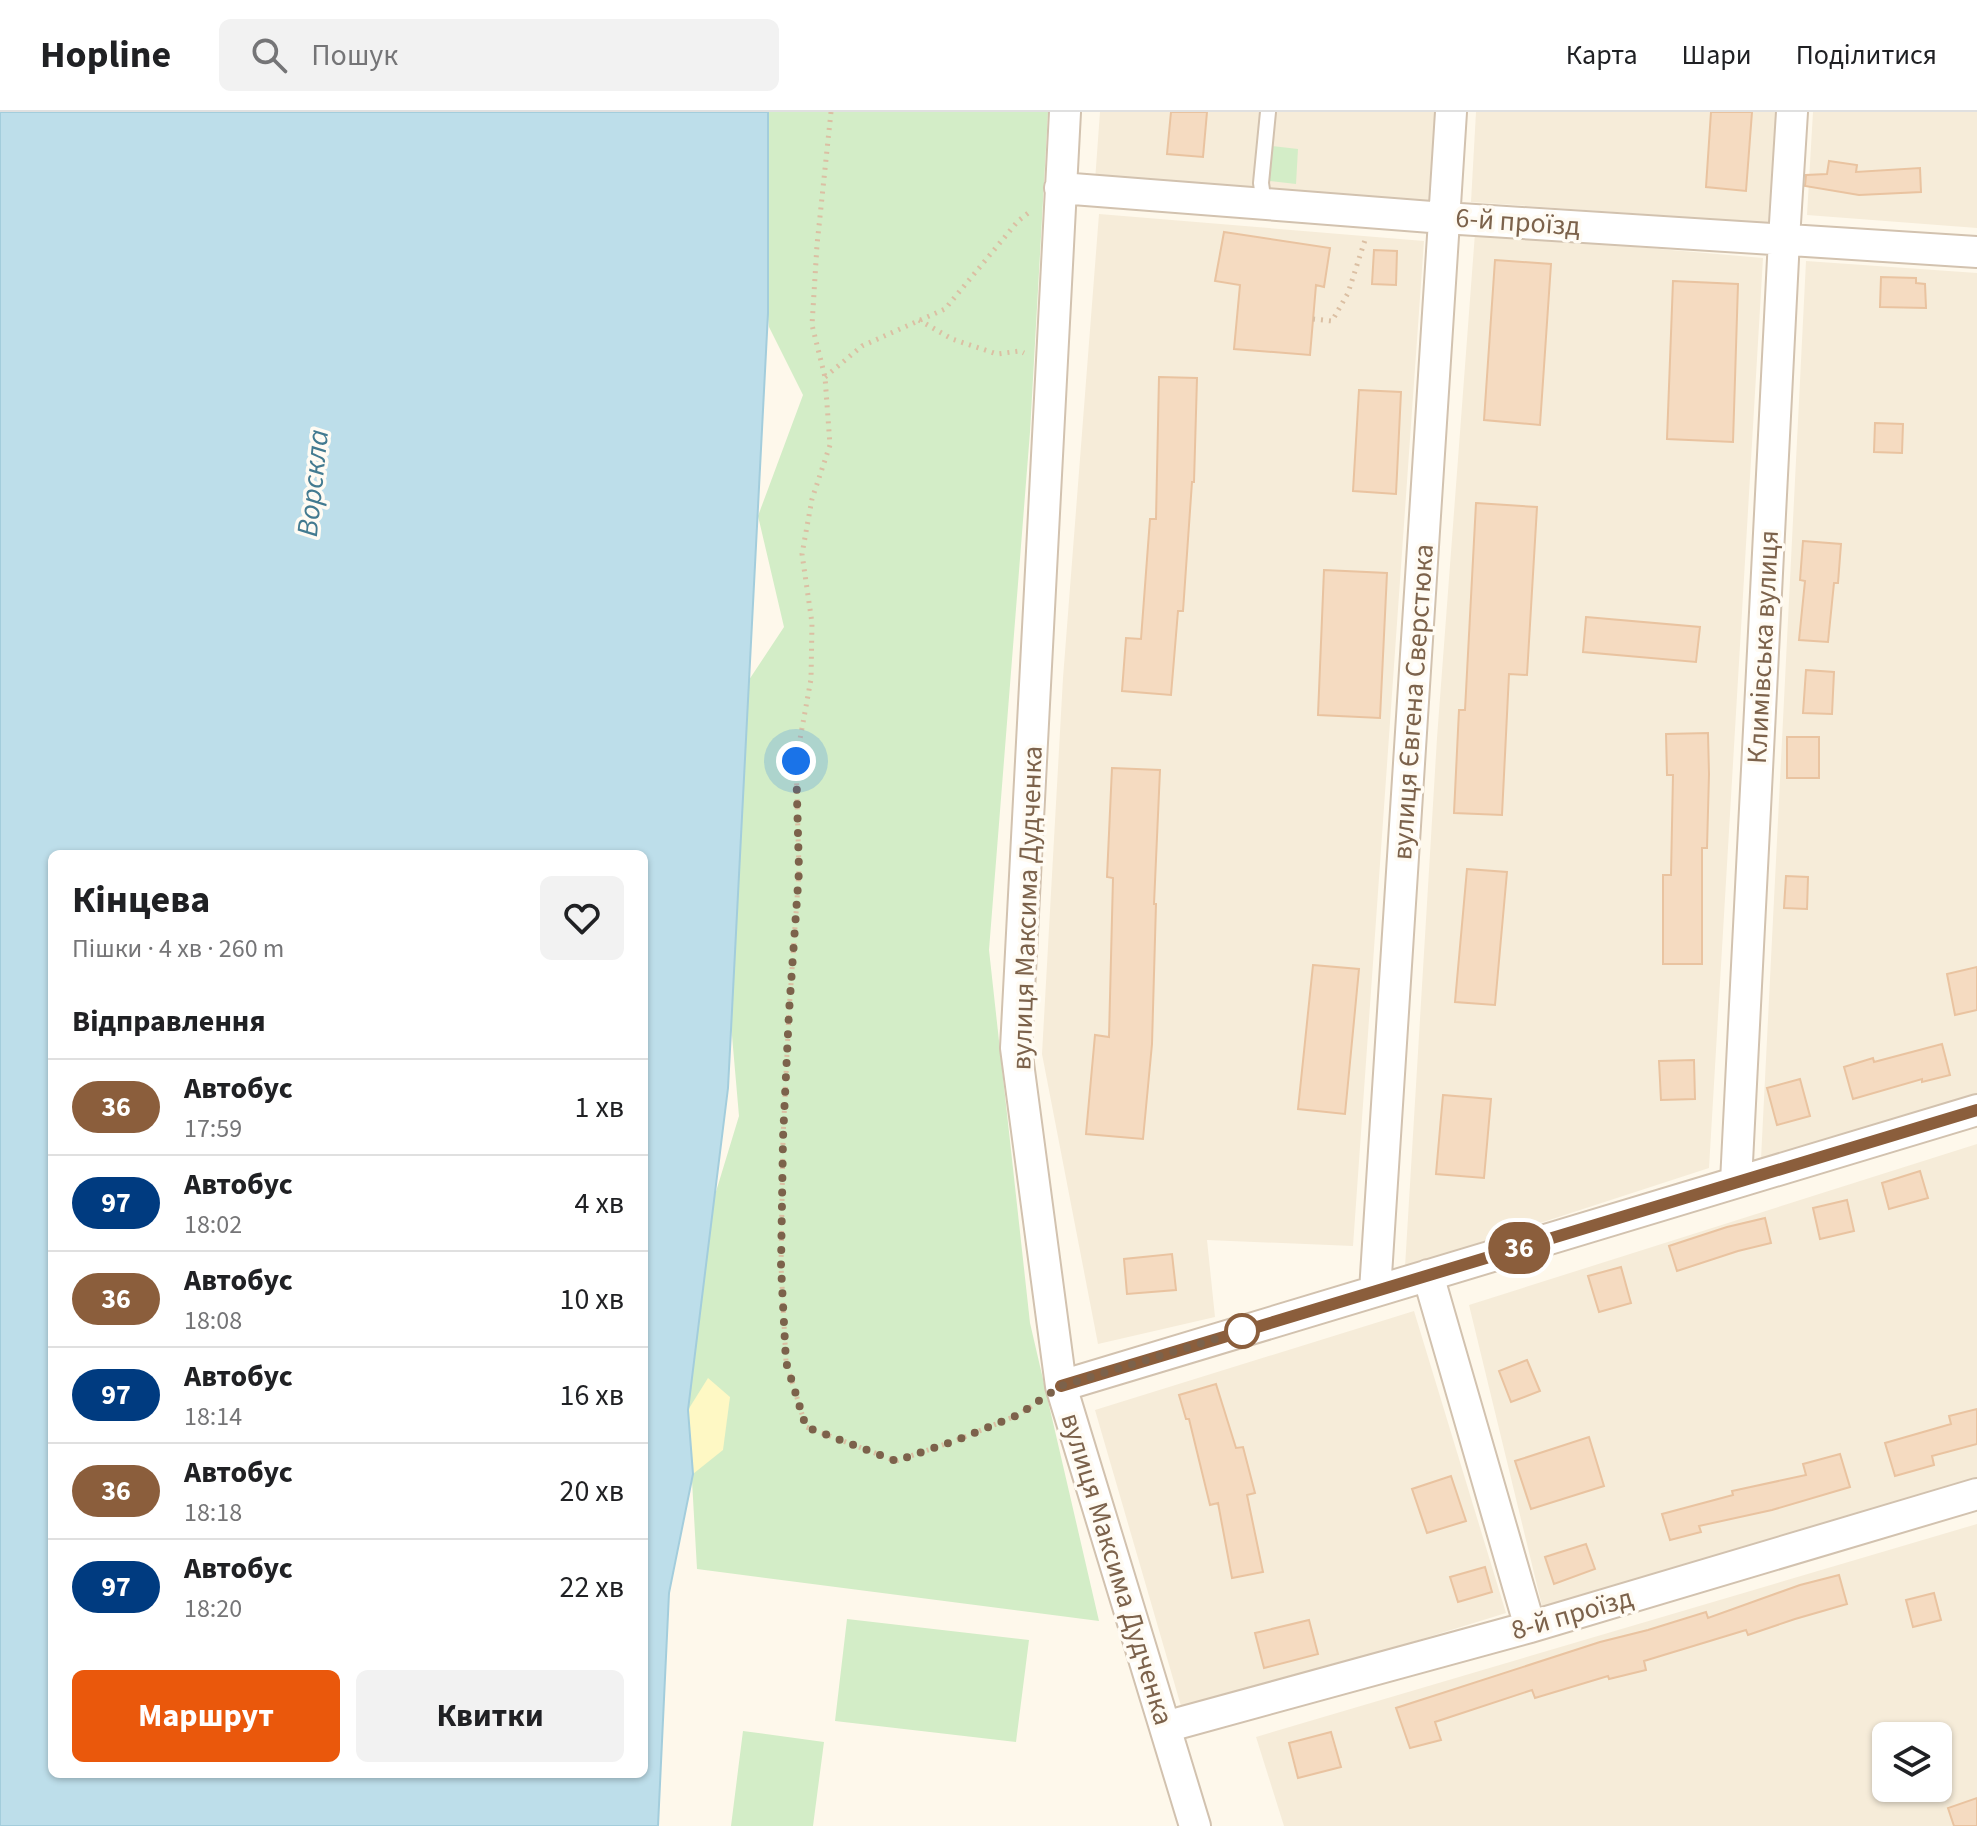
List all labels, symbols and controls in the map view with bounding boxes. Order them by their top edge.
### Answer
search box [219,19,779,91]
text: Hopline [40,28,171,82]
icon: search [247,33,291,77]
text: Пошук [311,34,398,77]
text: Карта [1566,35,1638,75]
text: Шари [1682,35,1752,75]
text: Поділитися [1796,35,1937,75]
street label: 6-й проїзд [1454,198,1582,246]
water label: Ворскла [286,427,340,539]
street label: Климівська вулиця [1737,529,1789,765]
street label: вулиця Євгена Сверстюка [1382,543,1444,861]
your location [776,741,816,781]
street label: вулиця Максима Дудченка [1001,745,1053,1071]
text: Кінцева [72,873,210,927]
button: heart [540,876,624,960]
text: Пішки · 4 хв · 260 m [72,930,284,967]
text: Відправлення [72,1000,266,1043]
text: Автобус [184,1067,293,1110]
text: 1 хв [574,1086,624,1129]
text: 36 [101,1087,131,1127]
text: 17:59 [184,1110,242,1147]
text: Автобус [184,1163,293,1206]
text: 4 хв [574,1182,624,1225]
text: 97 [101,1183,131,1223]
text: 18:02 [184,1206,242,1243]
line badge: 36 [1483,1222,1555,1274]
text: 36 [1504,1228,1534,1268]
text: Автобус [184,1259,293,1302]
text: 10 хв [560,1278,624,1321]
text: 36 [101,1279,131,1319]
text: 18:08 [184,1302,242,1339]
unlabelled marker [1225,1314,1259,1348]
text: Автобус [184,1355,293,1398]
text: 16 хв [560,1374,624,1417]
text: 97 [101,1375,131,1415]
text: 18:14 [184,1398,242,1435]
street label: вулиця Максима Дудченка [1050,1408,1184,1730]
text: Автобус [184,1451,293,1494]
text: 20 хв [560,1470,624,1513]
text: 36 [101,1471,131,1511]
text: 18:18 [184,1494,242,1531]
text: Автобус [184,1547,293,1590]
text: 22 хв [560,1566,624,1609]
text: 97 [101,1567,131,1607]
street label: 8-й проїзд [1506,1578,1638,1650]
text: 18:20 [184,1590,242,1627]
button: Маршрут [72,1670,340,1762]
button: Квитки [356,1670,624,1762]
map controls [1872,1722,1952,1802]
button: layers [1872,1722,1952,1802]

